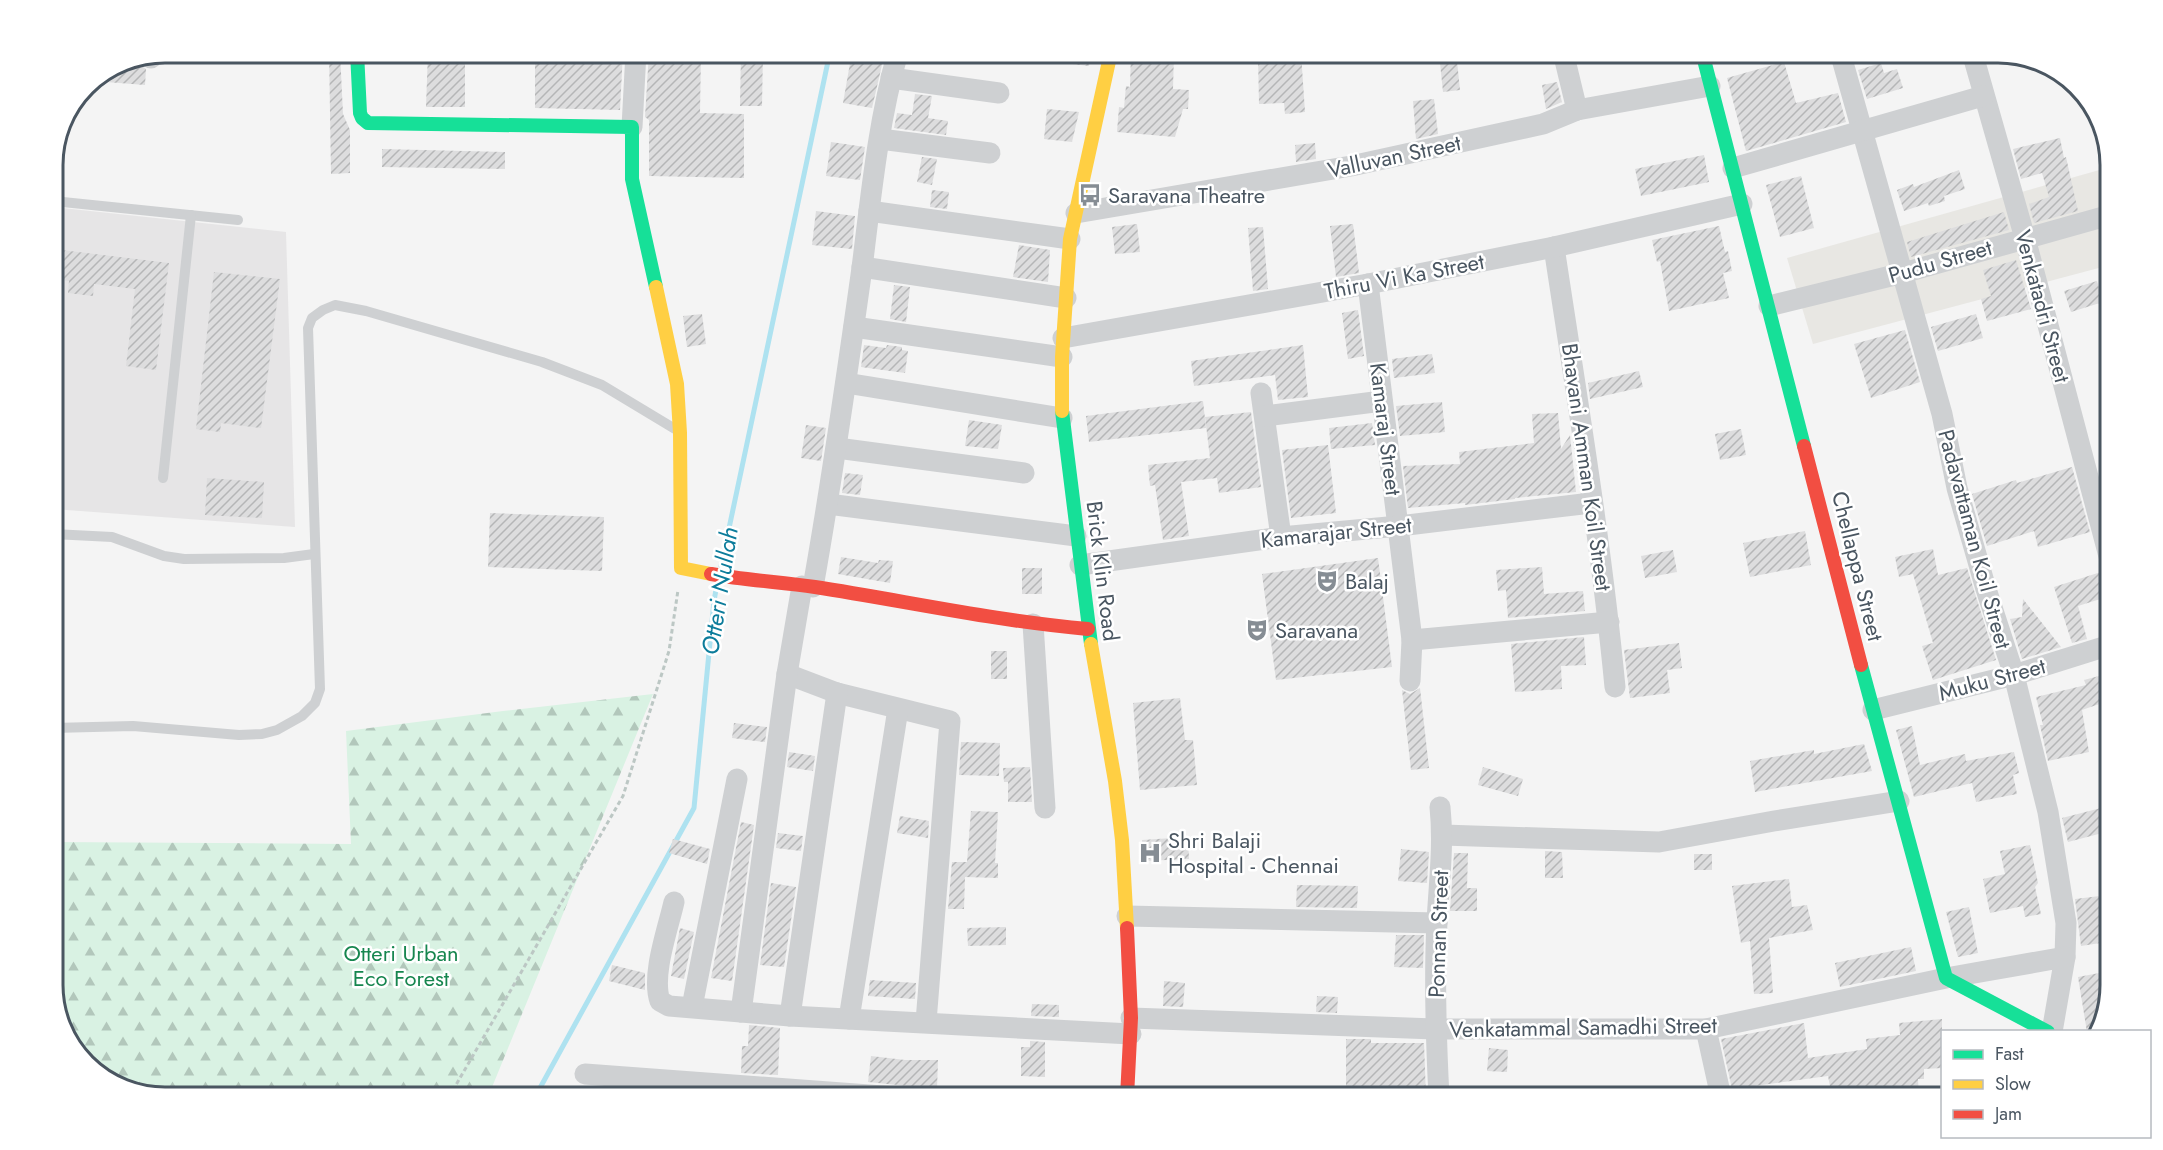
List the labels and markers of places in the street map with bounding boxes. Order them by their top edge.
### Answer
place label: Saravana Theatre [1108,179,1265,211]
bus stop icon: Saravana Theatre [1077,182,1103,208]
place label: Balaj [1345,565,1389,597]
theatre icon: Balaj [1314,568,1340,594]
place label: Saravana [1275,614,1358,646]
theatre icon: Saravana [1244,617,1270,643]
place label: Shri Balaji Hospital - Chennai [1168,824,1339,881]
hospital icon: Shri Balaji Hospital - Chennai [1137,840,1163,866]

